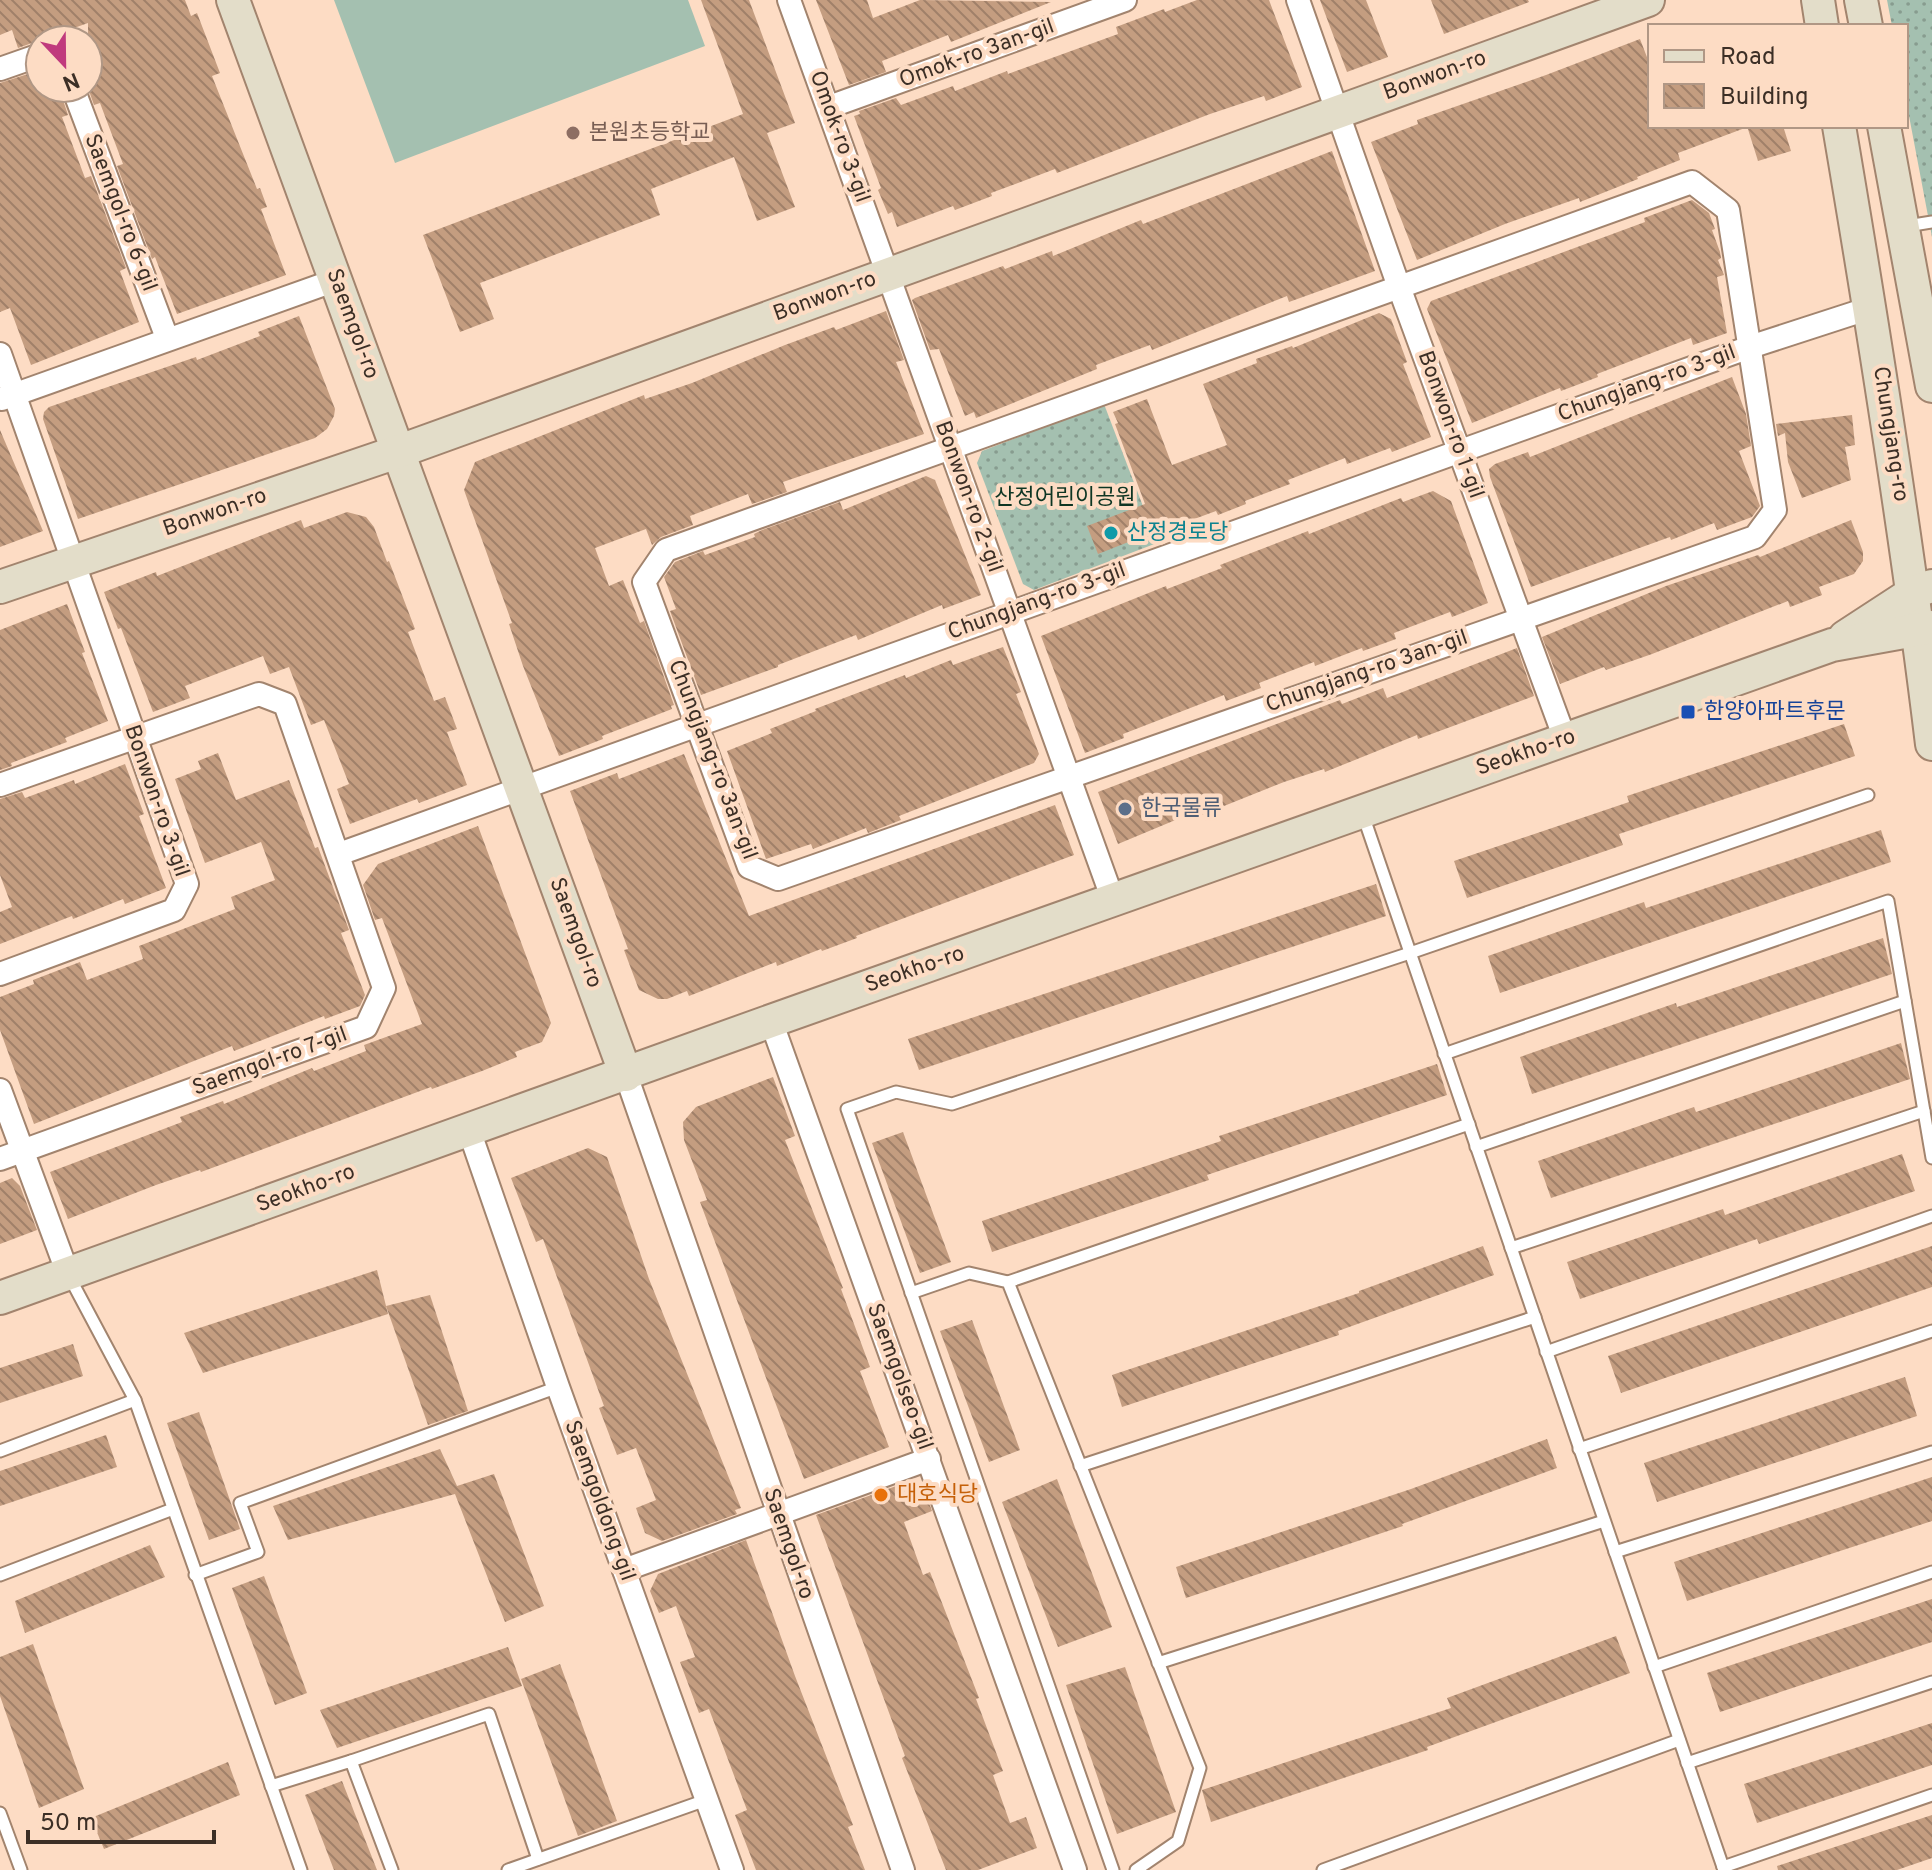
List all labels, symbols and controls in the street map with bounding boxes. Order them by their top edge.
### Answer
street label: Omok-ro 3an-gil [896,13,1058,95]
north arrow [24,24,104,104]
legend [1648,24,1908,128]
text: Road [1720,43,1776,73]
street label: Bonwon-ro [1380,45,1490,107]
text: N [58,65,83,96]
street label: Omok-ro 3-gil [803,67,875,207]
text: Building [1720,83,1809,113]
place label: 본원초등학교 [589,120,710,147]
marker: 본원초등학교 [564,124,582,142]
street label: Saemgol-ro 6-gil [78,130,162,296]
street label: Saemgol-ro [320,265,384,383]
street label: Bonwon-ro [770,266,880,328]
street label: Chungjang-ro 3-gil [1554,339,1740,429]
street label: Bonwon-ro 1-gil [1411,348,1489,502]
street label: Chungjang-ro [1866,364,1914,504]
street label: Bonwon-ro 2-gil [928,418,1008,576]
street label: Bonwon-ro [160,483,270,543]
park label: 산정어린이공원 [994,485,1136,512]
place label: 산정경로당 [1127,520,1228,547]
marker: 산정경로당 [1102,524,1120,542]
street label: Chungjang-ro 3-gil [944,557,1130,647]
street label: Chungjang-ro 3an-gil [1262,625,1472,719]
street label: Chungjang-ro 3an-gil [661,656,763,864]
place label: 한양아파트후문 [1704,699,1846,726]
marker: 한양아파트후문 [1679,703,1697,721]
street label: Bonwon-ro 3-gil [117,721,195,881]
street label: Seokho-ro [1473,723,1579,783]
place label: 한국물류 [1141,796,1222,823]
marker: 한국물류 [1116,800,1134,818]
street label: Saemgol-ro [543,874,607,992]
street label: Seokho-ro [862,940,968,1000]
street label: Saemgol-ro 7-gil [189,1021,351,1103]
street label: Seokho-ro [253,1159,359,1219]
street label: Saemgolseo-gil [860,1300,938,1454]
street label: Saemgoldong-gil [557,1417,641,1585]
place label: 대호식당 [897,1482,978,1509]
street label: Saemgol-ro [756,1485,820,1603]
marker: 대호식당 [872,1486,890,1504]
scale bar [28,1794,214,1844]
text: 50 m [40,1809,96,1839]

